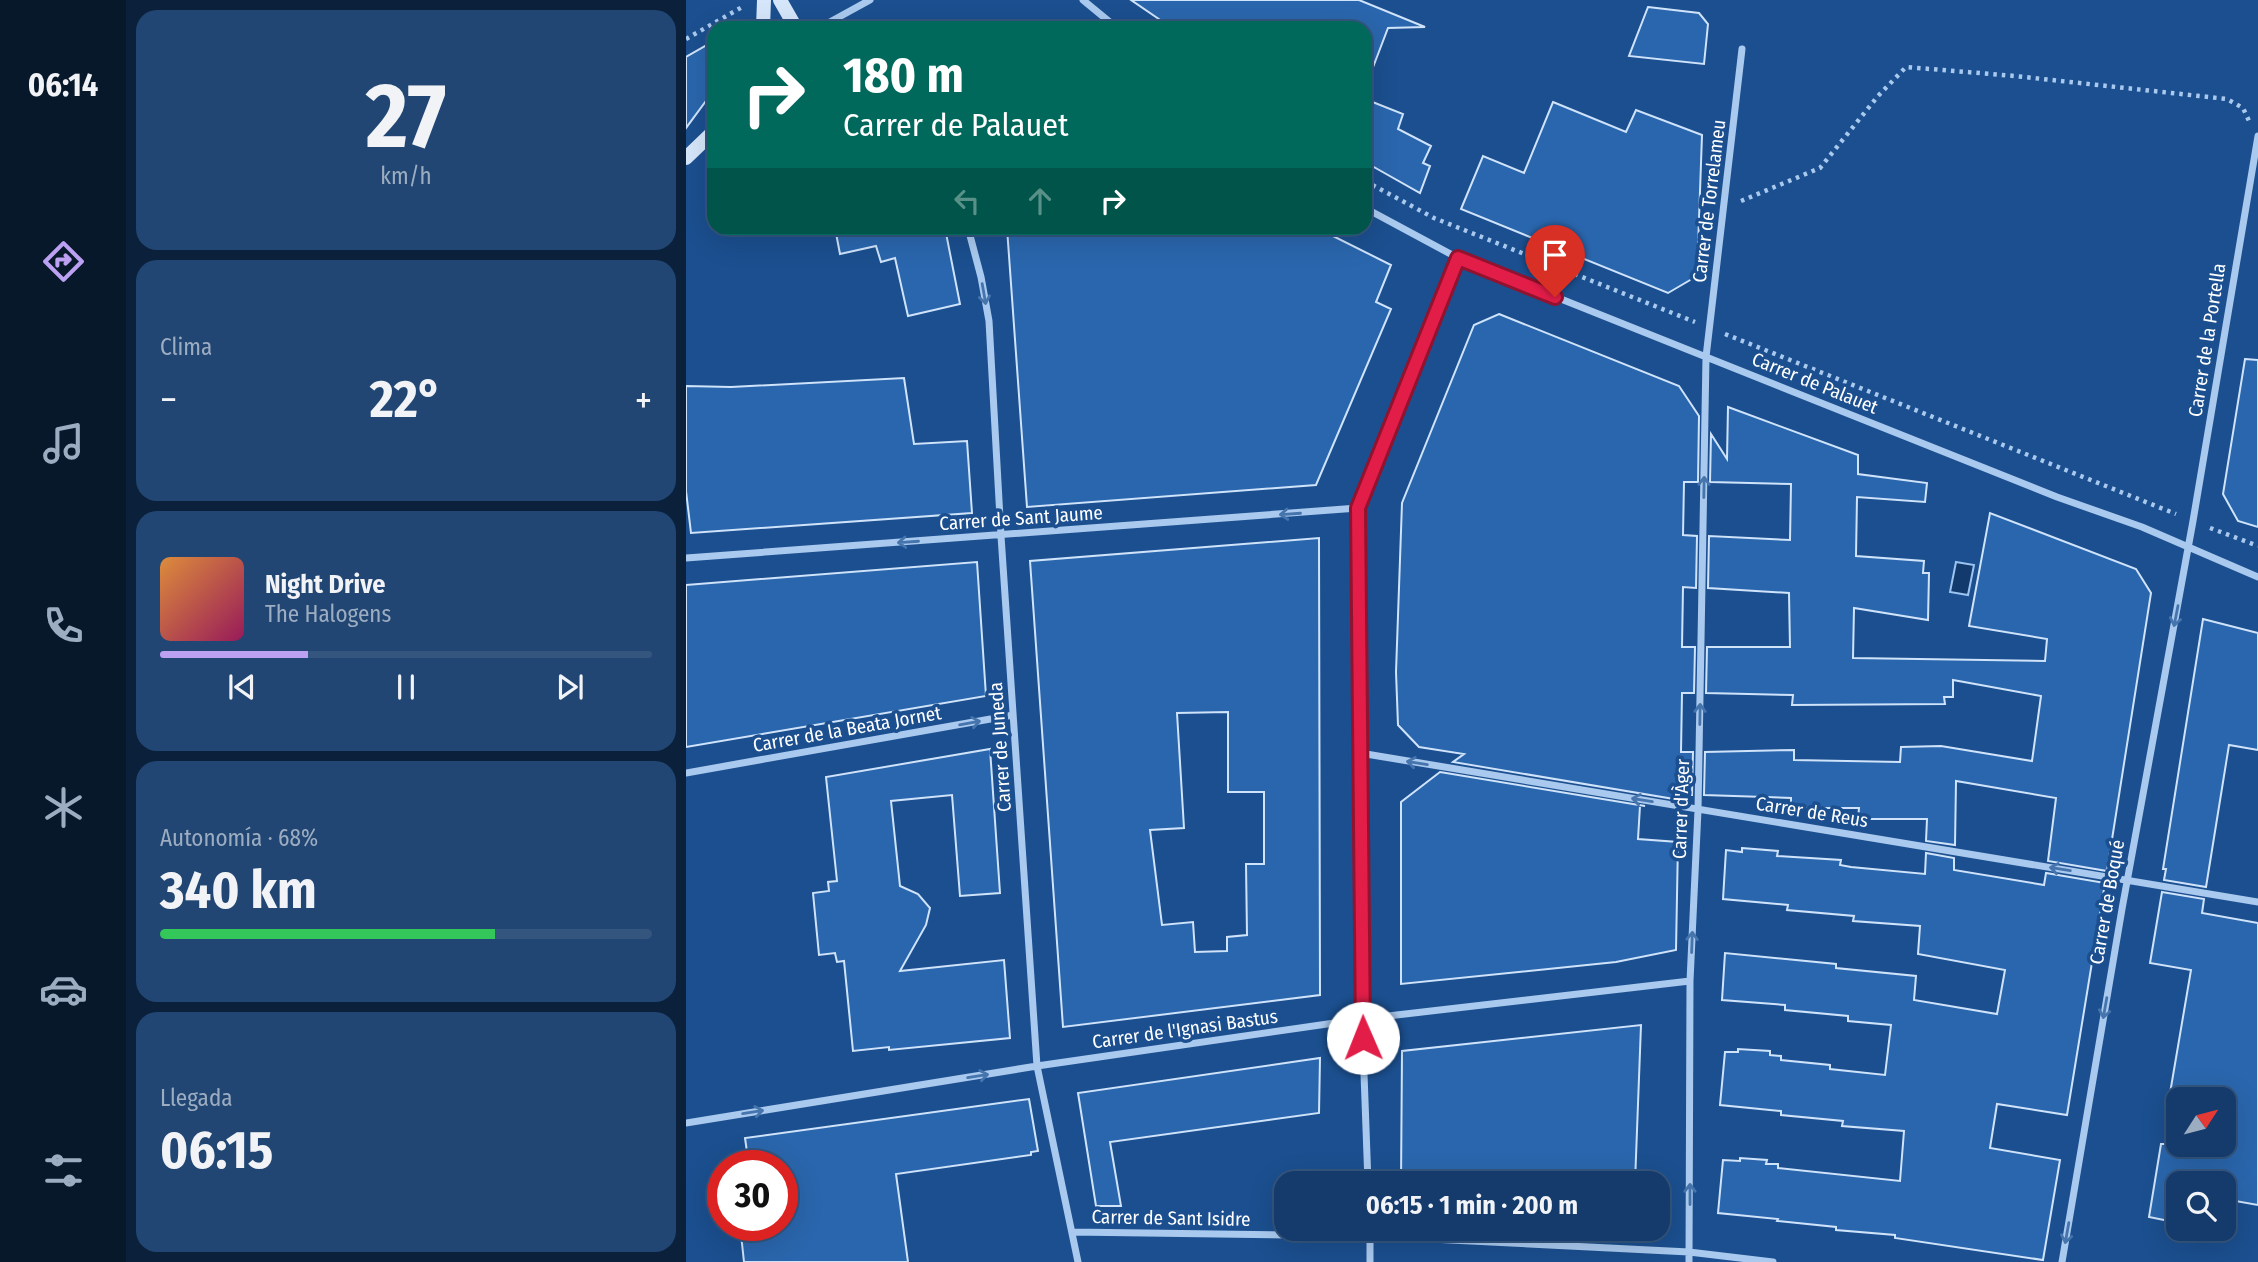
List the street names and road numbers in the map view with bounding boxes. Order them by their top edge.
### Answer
street label: Carrer de Torrelameu [1688,118,1730,284]
street label: Carrer de la Portella [2183,262,2231,418]
street label: Carrer de Palauet [1749,347,1882,419]
street label: Carrer de Sant Jaume [938,501,1104,535]
street label: Carrer de Juneda [984,681,1016,813]
street label: Carrer de la Beata Jornet [751,701,944,757]
street label: Carrer d'Àger [1668,758,1694,859]
street label: Carrer de Reus [1754,792,1870,832]
street label: Carrer de Boqué [2085,838,2129,966]
street label: Carrer de l'Ignasi Bastus [1091,1005,1279,1053]
street label: Carrer de Sant Isidre [1091,1205,1251,1231]

